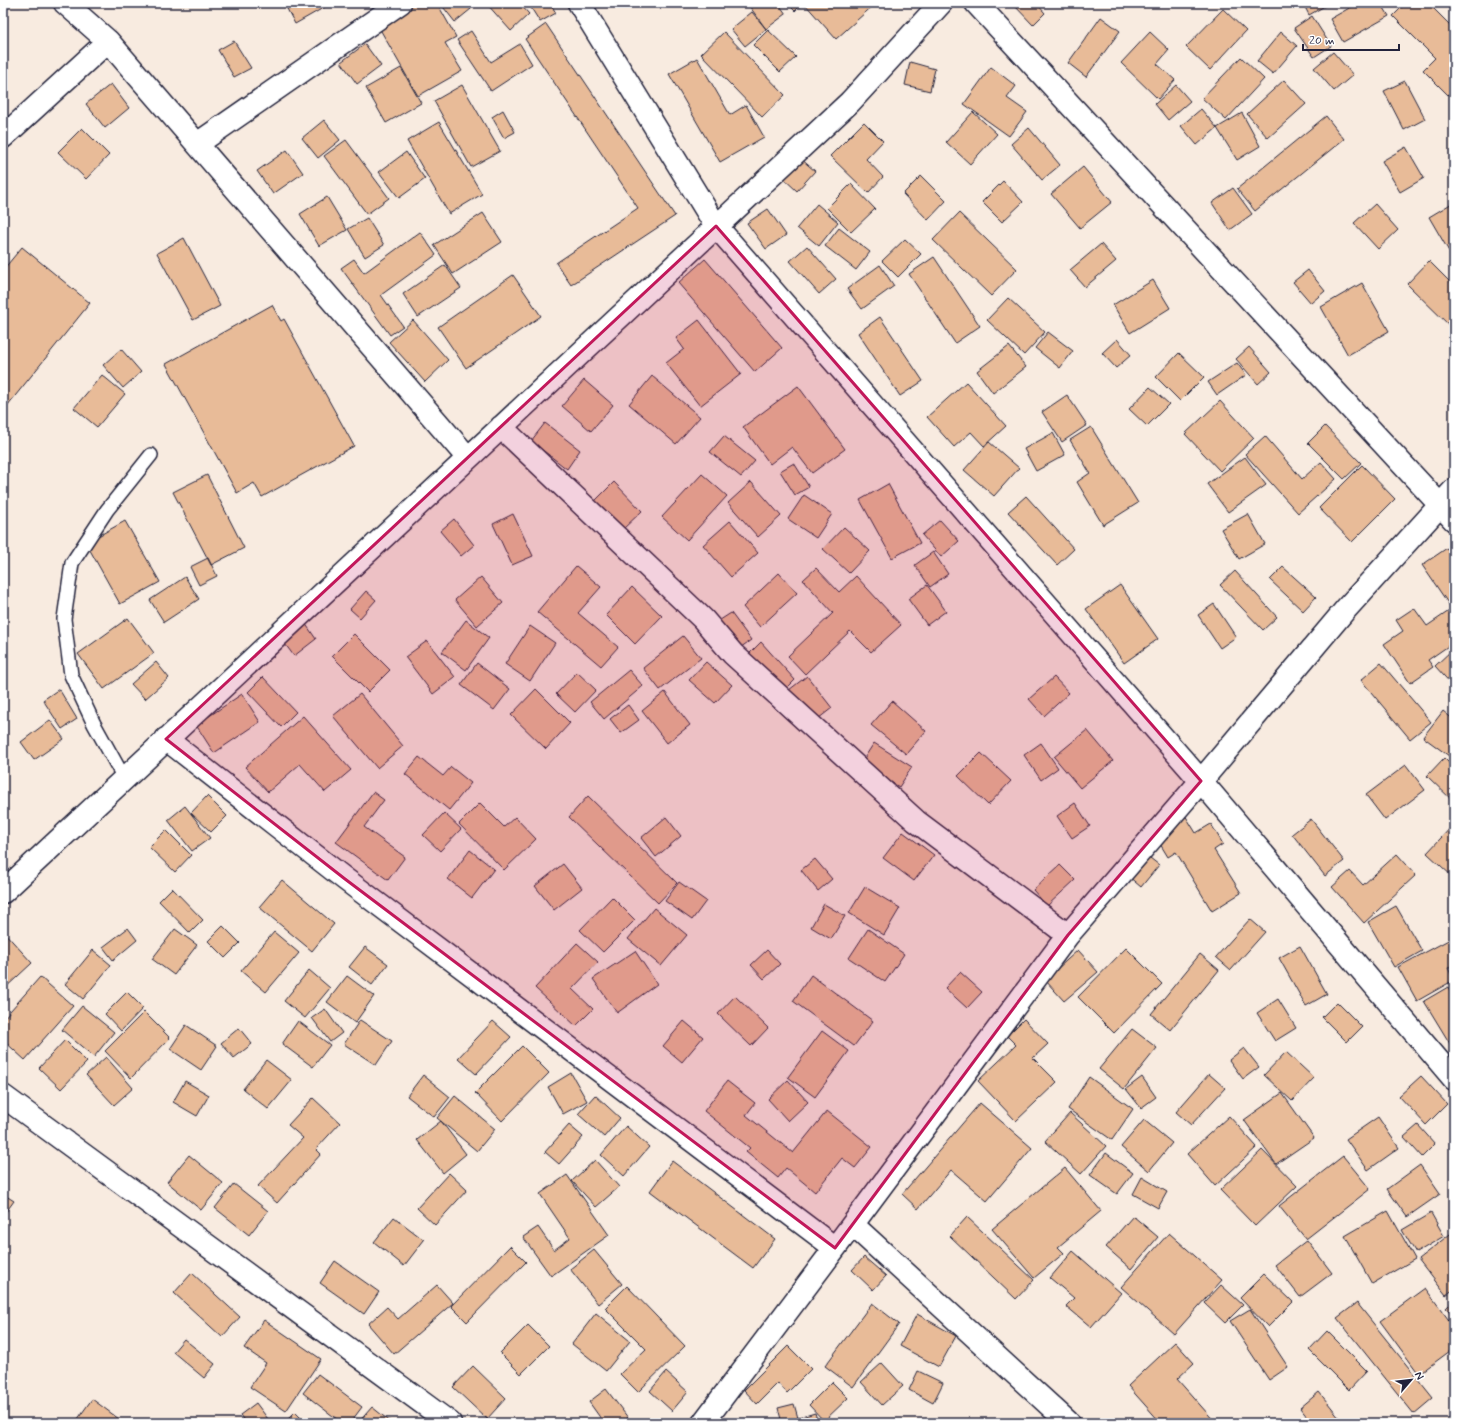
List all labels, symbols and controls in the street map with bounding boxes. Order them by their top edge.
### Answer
scale bar [1303,26,1399,52]
text: 20 m [1309,33,1335,49]
north arrow [1391,1360,1431,1400]
text: N [1411,1369,1427,1382]

